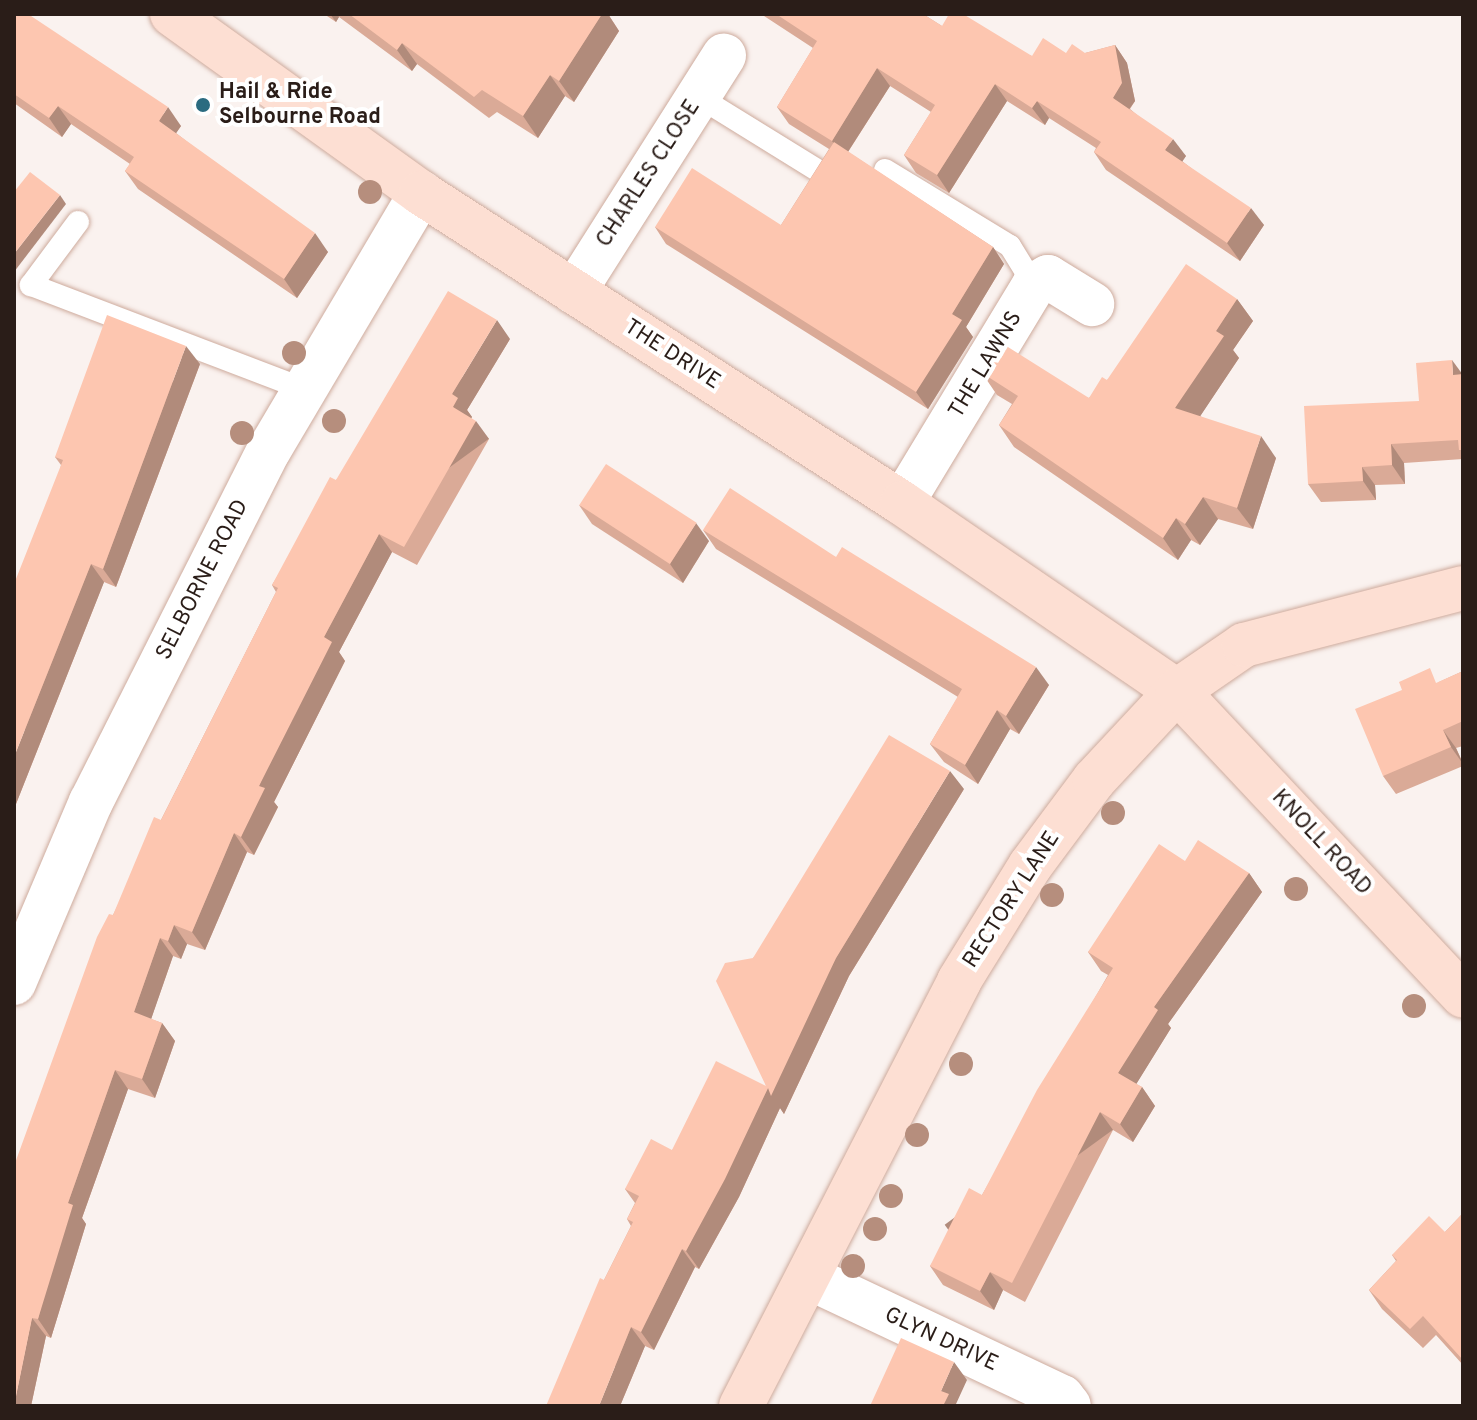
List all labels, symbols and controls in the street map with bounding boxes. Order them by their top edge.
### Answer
place label: Hail & Ride Selbourne Road [219,79,381,130]
street label: CHARLES CLOSE [592,95,706,253]
marker: Hail & Ride Selbourne Road [194,96,212,114]
street label: THE LAWNS [944,307,1028,423]
street label: THE DRIVE [619,314,725,396]
street label: SELBORNE ROAD [151,495,255,665]
street label: KNOLL ROAD [1265,785,1377,901]
street label: RECTORY LANE [958,826,1066,974]
street label: GLYN DRIVE [880,1302,1002,1378]

